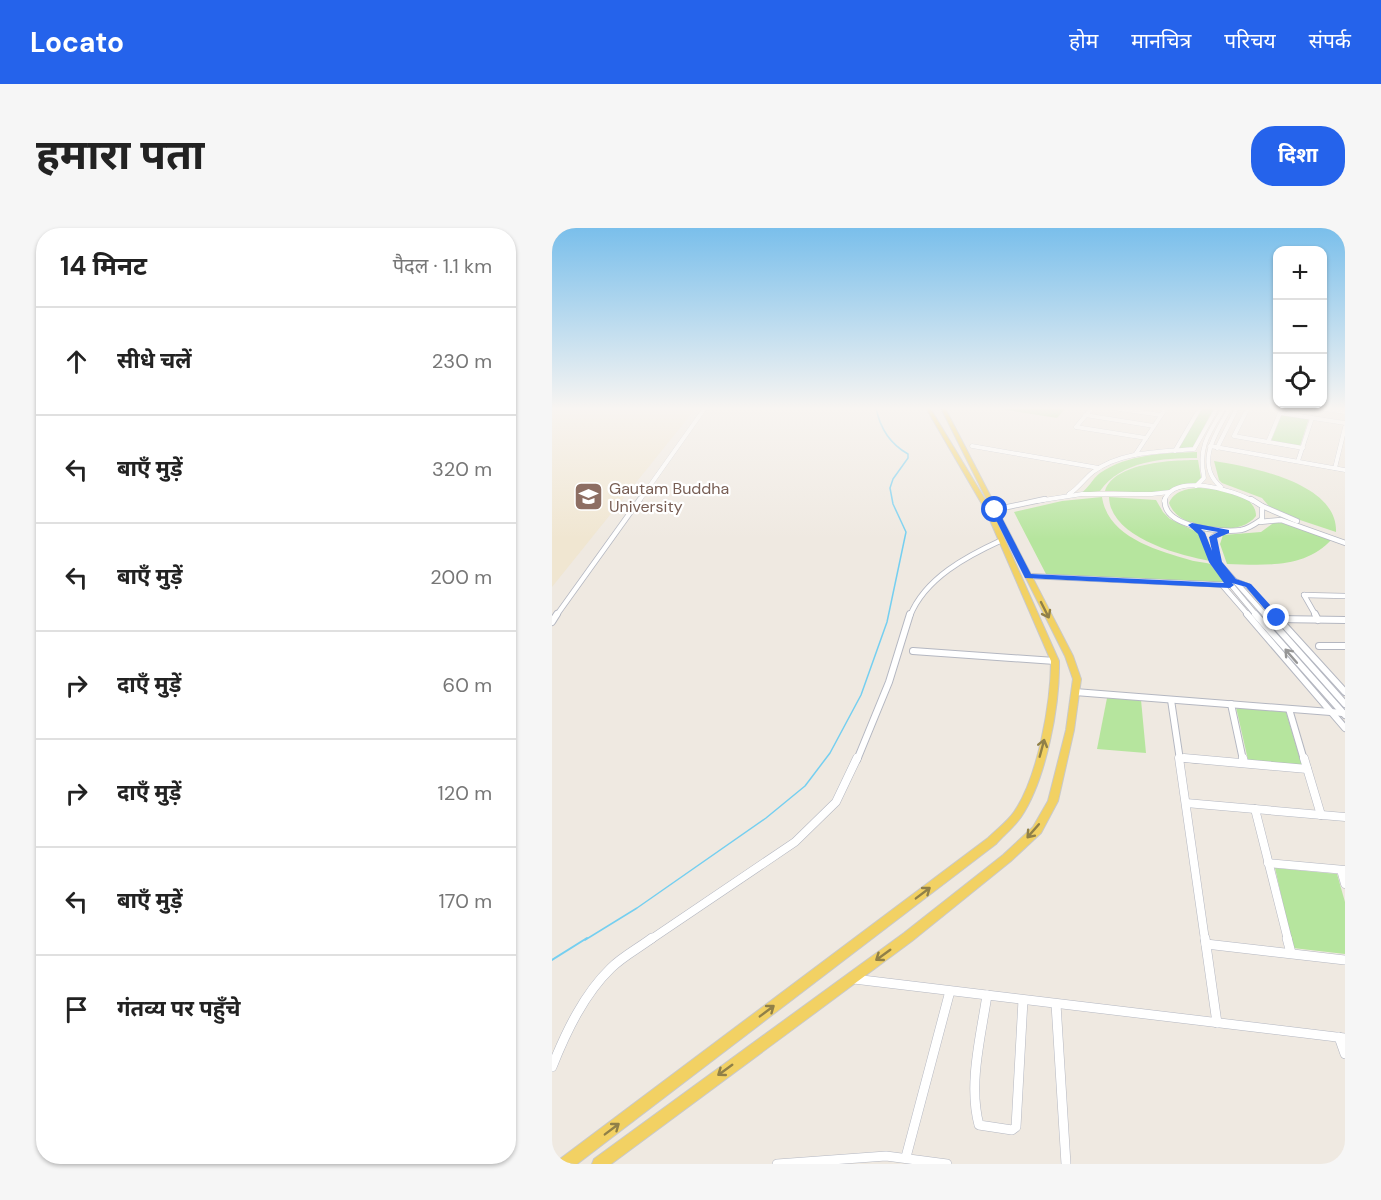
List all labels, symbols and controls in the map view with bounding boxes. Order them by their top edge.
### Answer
text: Locato [30,24,124,61]
text: होम [1069,27,1098,55]
text: मानचित्र [1131,27,1191,55]
text: परिचय [1224,27,1276,55]
text: संपर्क [1309,27,1351,55]
button: दिशा [1251,126,1345,186]
text: हमारा पता [36,127,204,182]
map controls [1273,246,1327,408]
button: + [1273,246,1327,300]
text: 14 मिनट [60,249,147,283]
text: पैदल · 1.1 km [393,253,492,279]
button: − [1273,300,1327,354]
icon: ahead [60,345,93,378]
text: सीधे चलें [117,346,192,375]
text: 230 m [432,348,492,374]
button: locate [1273,354,1327,408]
icon: left [60,453,93,486]
text: बाएँ मुड़ें [117,454,183,483]
text: 320 m [432,456,492,482]
place label: Gautam Buddha University [609,478,729,517]
school or university icon: Gautam Buddha University [572,481,604,513]
route start [981,496,1007,522]
icon: left [60,561,93,594]
text: बाएँ मुड़ें [117,562,183,591]
text: 200 m [430,564,492,590]
one-way arrow [1040,600,1051,618]
route end [1263,604,1289,630]
one-way arrow [1285,648,1298,664]
icon: right [60,669,93,702]
text: दाएँ मुड़ें [117,670,181,699]
text: 60 m [443,672,492,698]
one-way arrow [1036,739,1048,758]
icon: right [60,777,93,810]
text: दाएँ मुड़ें [117,778,181,807]
text: 120 m [438,780,492,806]
one-way arrow [1027,823,1040,839]
icon: left [60,885,93,918]
text: बाएँ मुड़ें [117,886,183,915]
one-way arrow [914,887,930,900]
text: 170 m [439,888,492,914]
one-way arrow [876,949,892,961]
icon: arrive [60,993,93,1026]
text: गंतव्य पर पहुँचे [117,994,240,1023]
one-way arrow [759,1005,775,1018]
one-way arrow [718,1063,734,1076]
one-way arrow [603,1122,619,1135]

